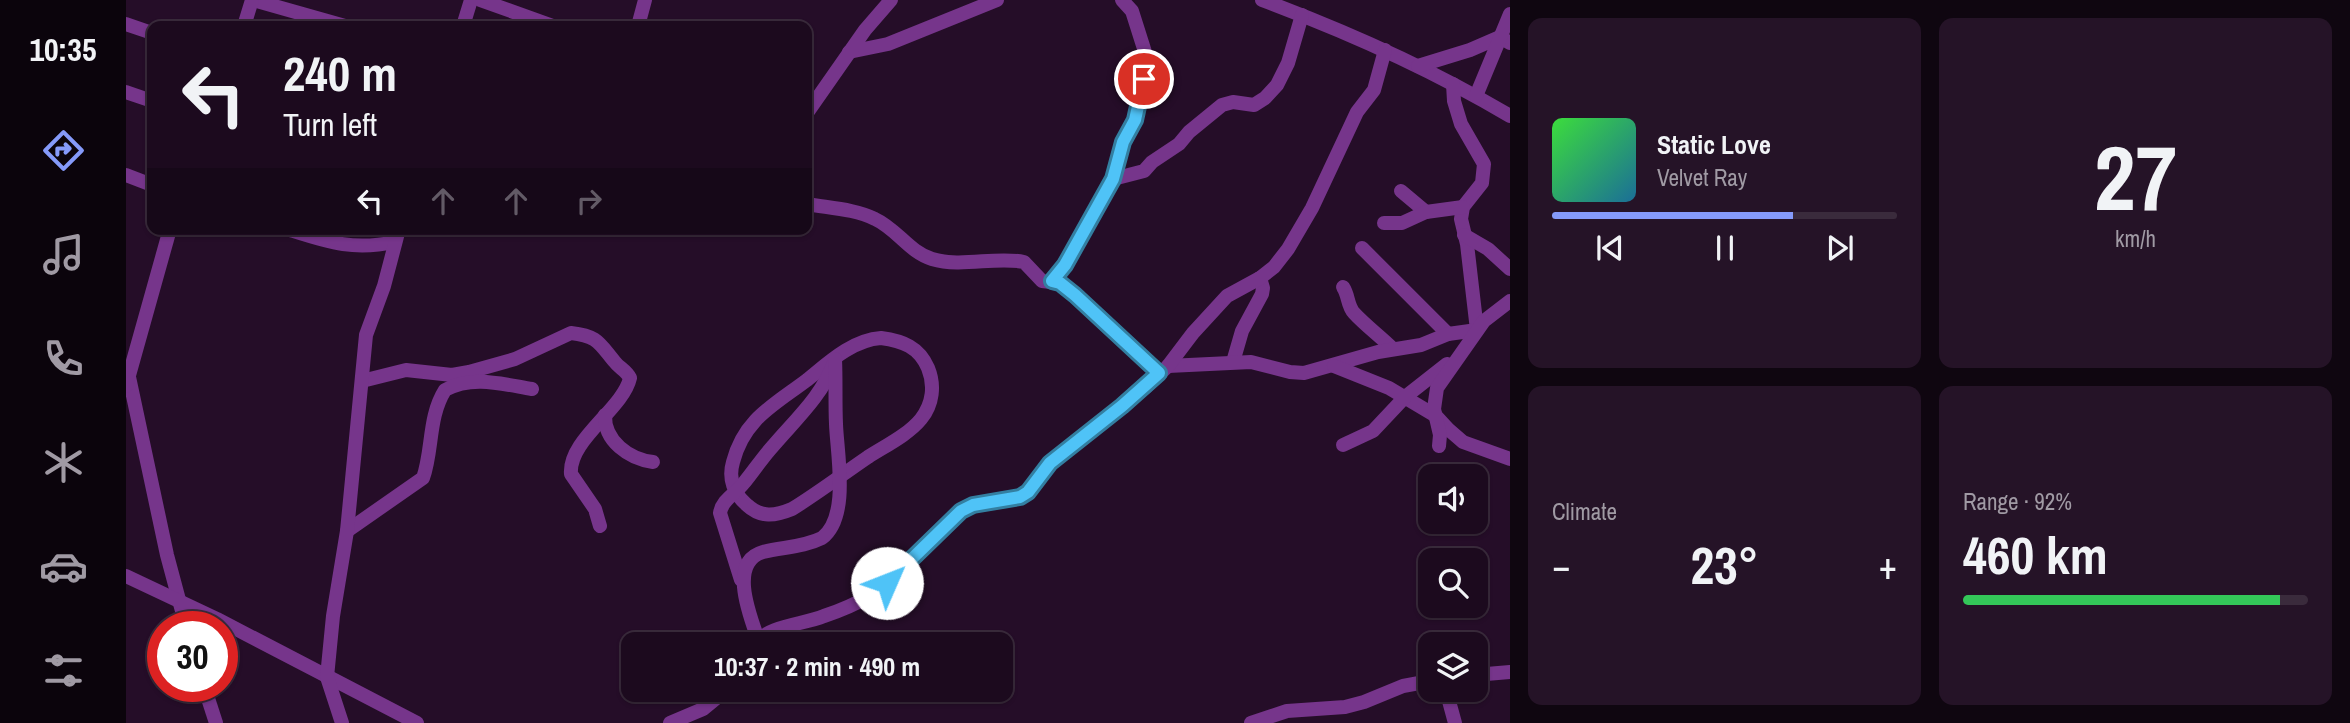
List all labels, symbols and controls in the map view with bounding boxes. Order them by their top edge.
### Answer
text: 10:35 [29,28,97,71]
text: 240 m [283,40,397,106]
icon: left [168,49,259,140]
pin [1114,49,1174,109]
icon: arrive [1125,60,1163,98]
text: Turn left [283,103,377,146]
text: 27 [2094,116,2177,238]
icon: directions [39,126,88,175]
text: Static Love [1657,127,1771,162]
text: Velvet Ray [1657,162,1747,193]
icon: left [351,182,389,220]
icon: ahead [424,182,462,220]
icon: ahead [497,182,535,220]
icon: right [570,182,608,220]
text: km/h [2115,223,2156,254]
icon: previous [1591,229,1629,267]
icon: pause [1706,229,1744,267]
icon: next [1821,229,1859,267]
icon: music [39,230,88,279]
icon: phone [39,334,88,383]
icon: climate [39,438,88,487]
map controls [1418,464,1488,702]
button: sound [1418,464,1488,534]
text: Range · 92% [1963,486,2072,517]
text: Climate [1552,496,1617,527]
text: 460 km [1963,520,2108,590]
text: 23° [1690,530,1759,600]
text: − [1552,540,1570,591]
text: + [1879,540,1897,591]
icon: car [39,542,88,591]
position arrow [850,546,924,620]
button: search [1418,548,1488,618]
speed limit sign: 30 [147,611,238,702]
button: layers [1418,632,1488,702]
icon: filters [39,646,88,695]
text: 10:37 · 2 min · 490 m [714,649,920,684]

